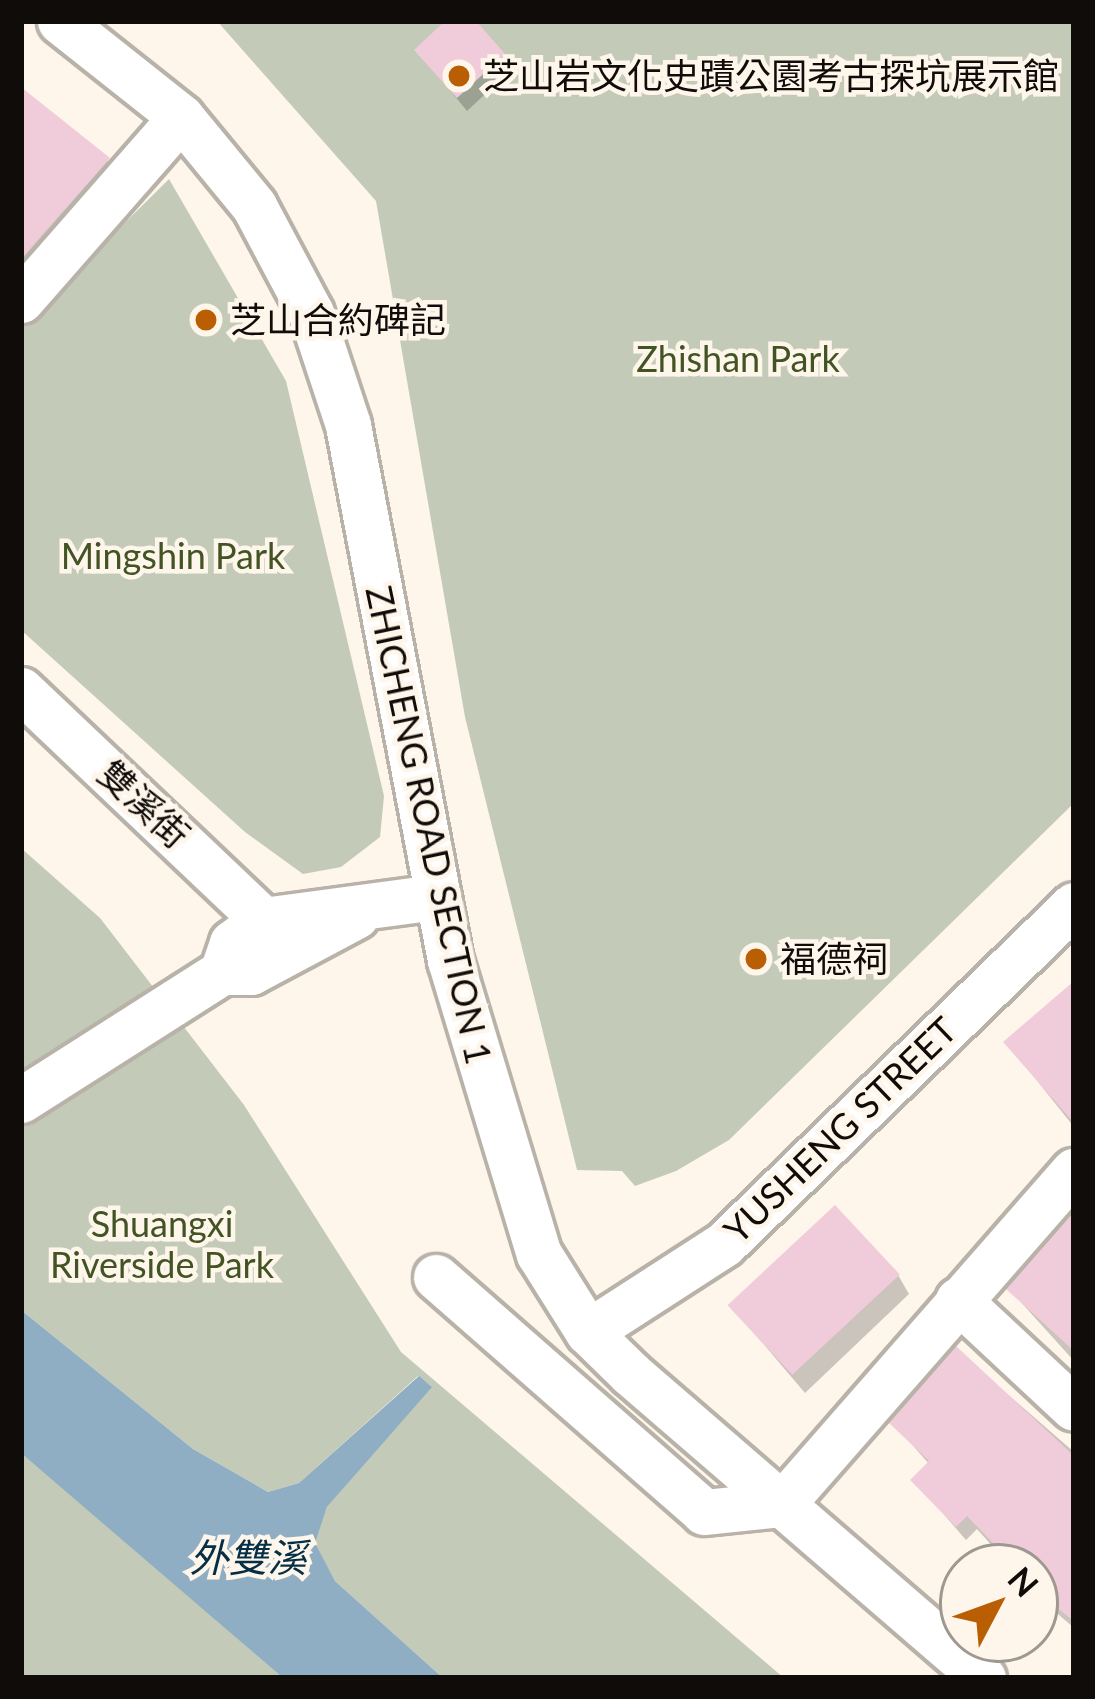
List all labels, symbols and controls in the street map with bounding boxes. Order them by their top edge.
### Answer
place label: 芝山岩文化史蹟公園考古探坑展示館 [483,54,1059,98]
marker: 芝山岩文化史蹟公園考古探坑展示館 [446,63,472,89]
place label: 芝山合約碑記 [230,298,446,342]
marker: 芝山合約碑記 [193,307,219,333]
park label: Zhishan Park [636,337,840,381]
park label: Mingshin Park [61,534,285,578]
street label: ZHICHENG ROAD SECTION 1 [357,582,501,1068]
street label: 雙溪街 [90,751,198,857]
place label: 福德祠 [780,937,888,981]
marker: 福德祠 [743,946,769,972]
street label: YUSHENG STREET [715,1008,965,1252]
park label: Shuangxi Riverside Park [50,1201,274,1286]
water label: 外雙溪 [190,1534,306,1580]
north arrow [939,1543,1059,1663]
text: N [1000,1559,1047,1604]

